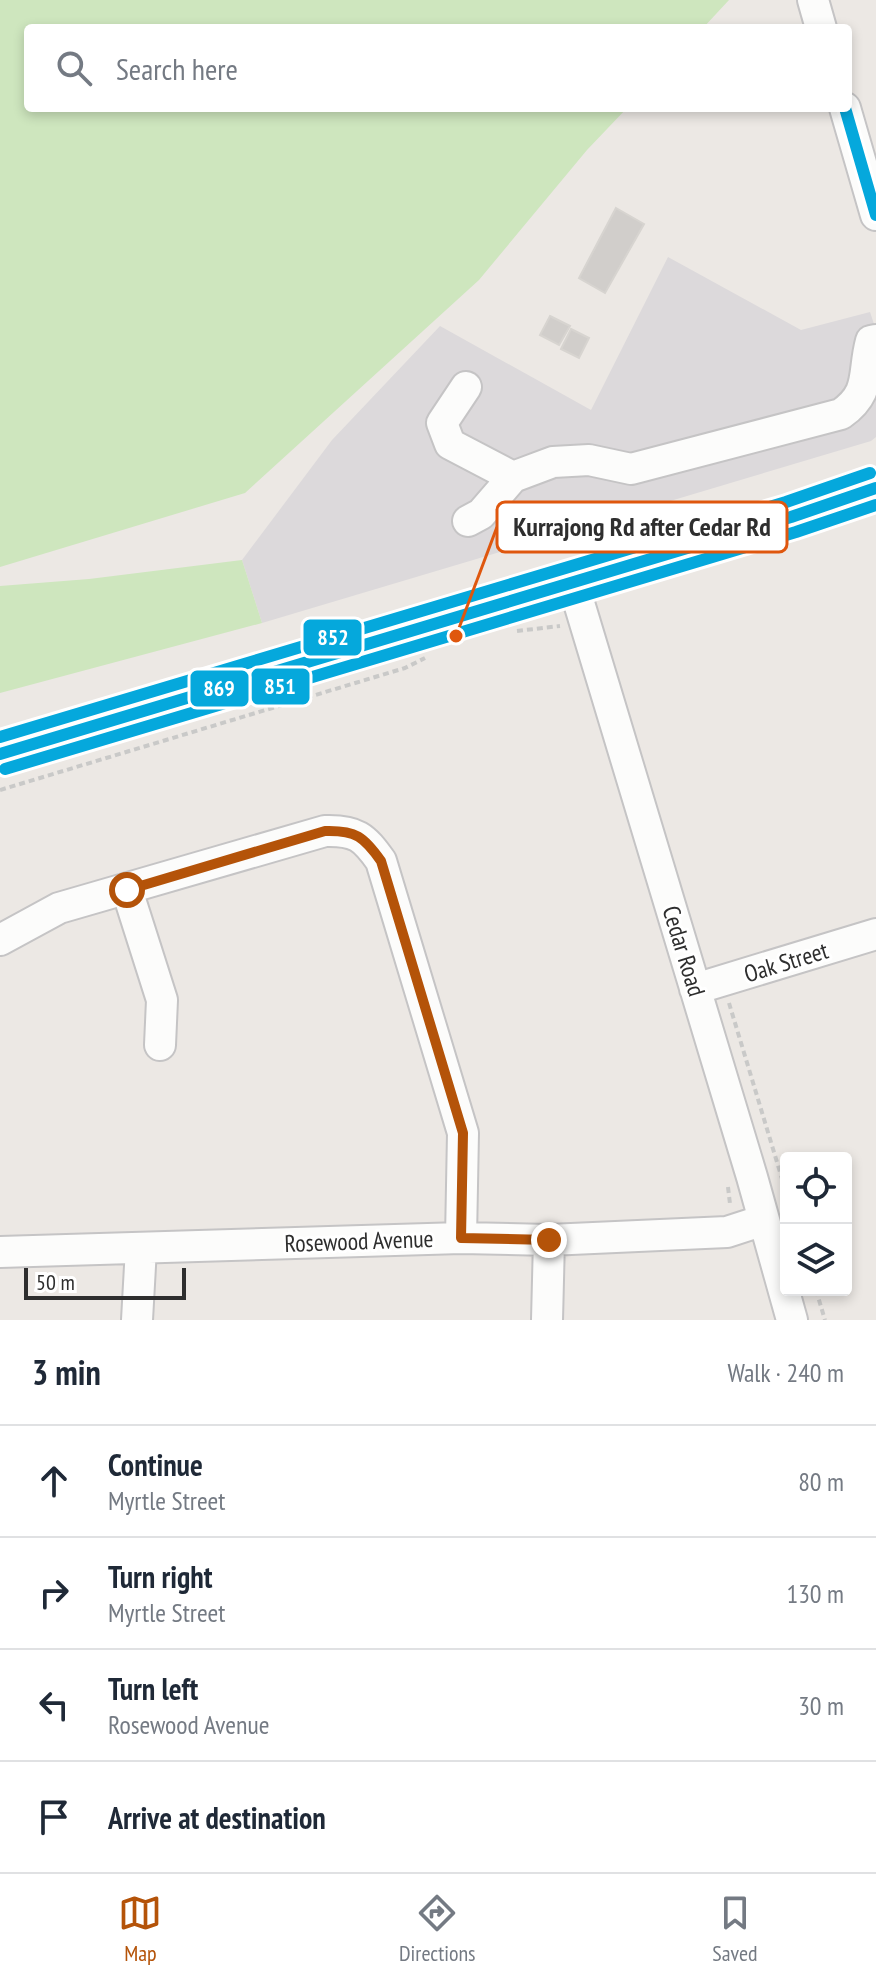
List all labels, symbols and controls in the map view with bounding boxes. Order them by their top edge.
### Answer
search box [24,24,852,112]
icon: search [52,46,96,90]
text: Search here [116,49,238,88]
callout: Kurrajong Rd after Cedar Rd [497,502,787,552]
text: Kurrajong Rd after Cedar Rd [513,510,771,543]
line badge: 852 [302,618,363,657]
text: 852 [317,623,349,651]
line badge: 851 [250,667,311,706]
line badge: 869 [189,669,250,708]
text: 851 [264,672,296,700]
text: 869 [203,674,235,702]
route start [109,872,145,908]
street label: Cedar Road [656,902,712,1000]
street label: Oak Street [740,934,832,989]
map controls [780,1152,852,1296]
button: locate [780,1152,852,1224]
route end [531,1222,567,1258]
street label: Rosewood Avenue [284,1223,434,1259]
button: layers [780,1224,852,1296]
scale bar [24,1264,186,1300]
text: 50 m [36,1268,75,1296]
text: 3 min [32,1350,101,1394]
text: Walk · 240 m [727,1356,844,1389]
text: Continue [108,1445,203,1484]
icon: ahead [32,1459,76,1503]
text: 80 m [798,1465,844,1498]
text: Myrtle Street [108,1484,225,1517]
text: Turn right [108,1557,212,1596]
icon: right [32,1571,76,1615]
text: 130 m [786,1577,844,1610]
text: Myrtle Street [108,1596,225,1629]
text: Turn left [108,1669,198,1708]
icon: left [32,1683,76,1727]
text: 30 m [798,1689,844,1722]
text: Rosewood Avenue [108,1708,269,1741]
icon: arrive [32,1795,76,1839]
text: Arrive at destination [108,1798,326,1837]
tab: Map [118,1891,162,1967]
tab: Directions [399,1891,476,1967]
tab: Saved [712,1891,758,1967]

